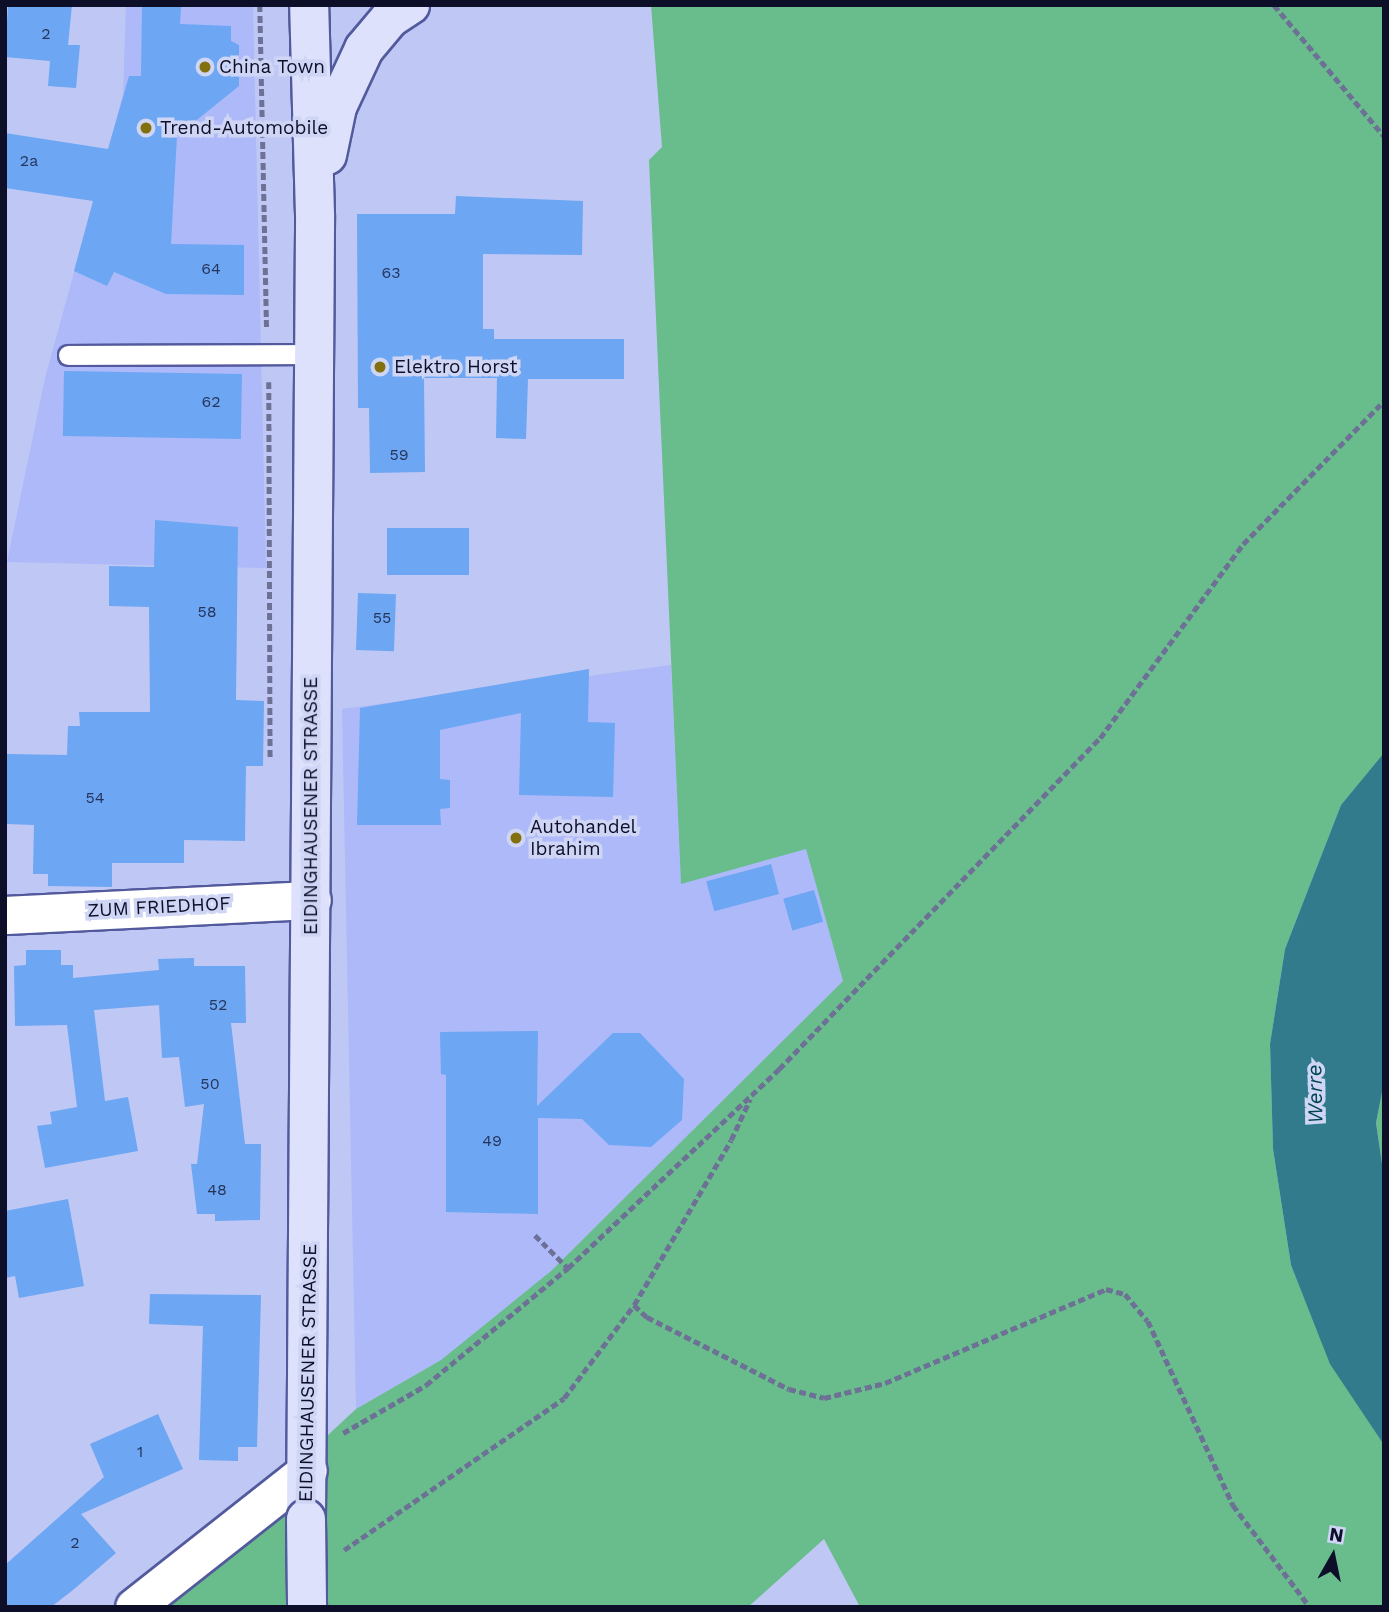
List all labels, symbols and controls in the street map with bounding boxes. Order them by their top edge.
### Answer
house number: 2 [41,24,51,44]
place label: China Town [219,56,326,78]
marker: China Town [197,59,213,75]
place label: Trend-Automobile [160,117,328,139]
marker: Trend-Automobile [138,120,154,136]
house number: 2a [20,151,38,171]
house number: 64 [201,259,221,279]
house number: 63 [381,263,401,283]
place label: Elektro Horst [394,356,517,378]
marker: Elektro Horst [372,359,388,375]
house number: 62 [201,392,221,412]
house number: 59 [389,445,409,465]
house number: 58 [197,602,217,622]
house number: 55 [373,608,391,628]
street label: EIDINGHAUSENER STRASSE [300,677,322,935]
house number: 54 [85,788,105,808]
place label: Autohandel Ibrahim [530,816,636,860]
marker: Autohandel Ibrahim [508,830,524,846]
street label: ZUM FRIEDHOF [87,892,231,922]
house number: 52 [209,995,227,1015]
water label: Werre [1302,1064,1328,1124]
house number: 50 [200,1074,220,1094]
house number: 49 [482,1131,502,1151]
house number: 48 [207,1180,227,1200]
street label: EIDINGHAUSENER STRASSE [294,1244,322,1502]
house number: 1 [137,1442,143,1462]
north arrow [1298,1521,1368,1591]
text: N [1328,1522,1345,1547]
house number: 2 [70,1533,80,1553]

